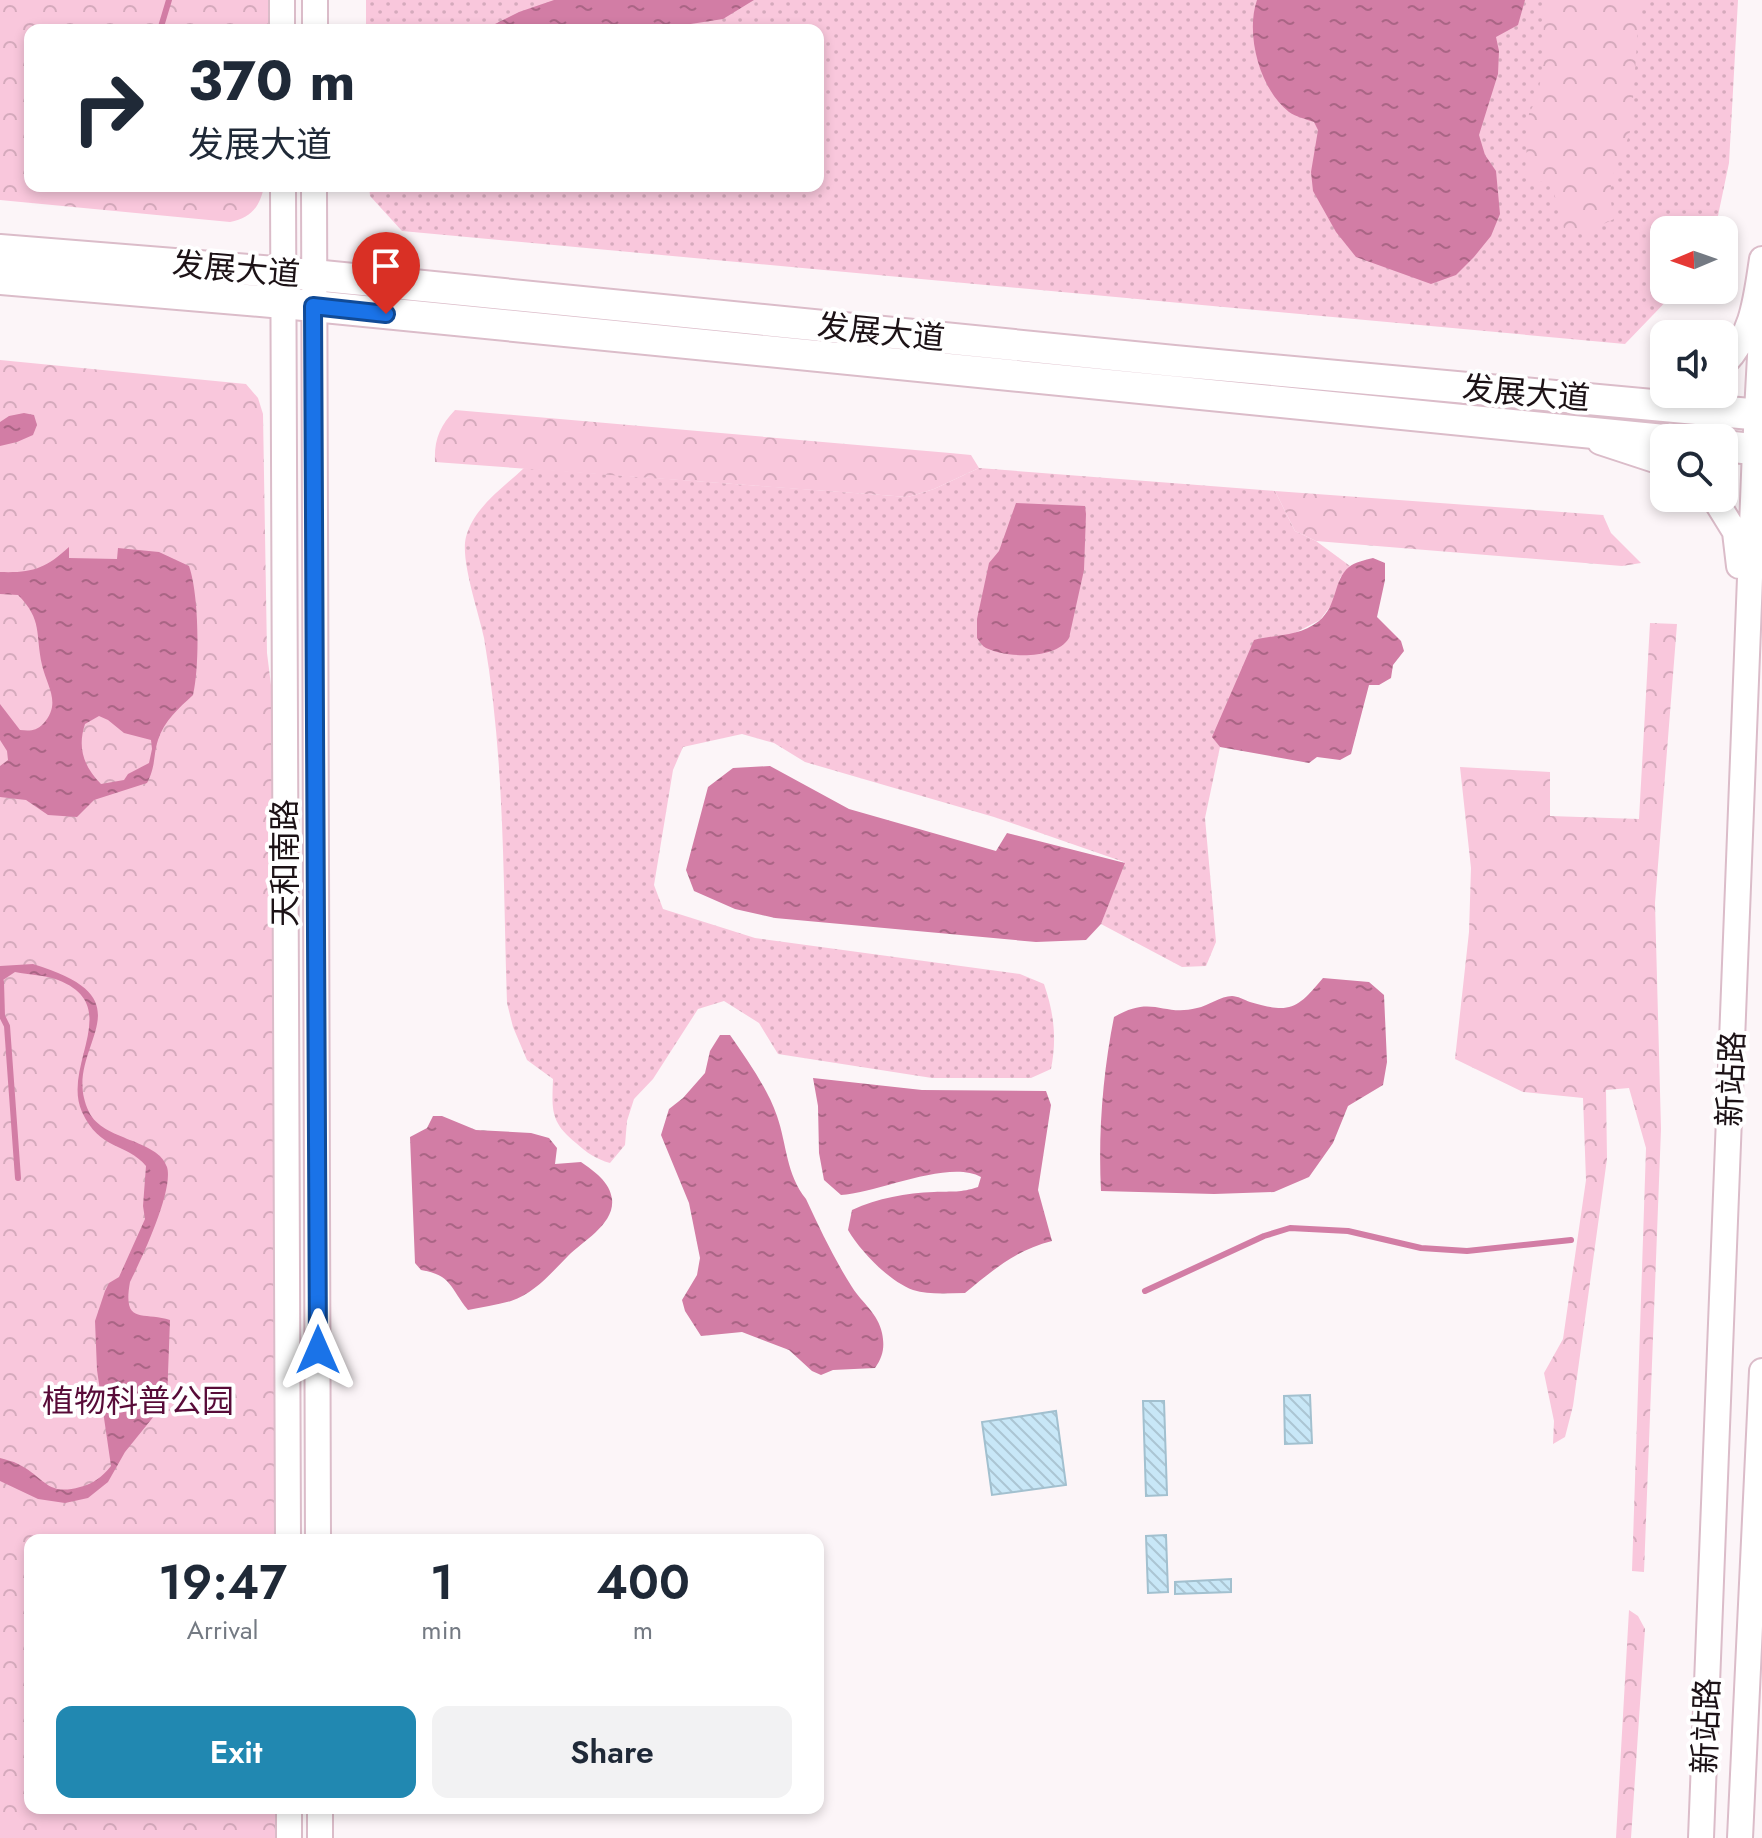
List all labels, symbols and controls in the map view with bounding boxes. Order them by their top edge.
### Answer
text: 370 m [188,40,356,121]
icon: right [56,56,160,160]
text: 发展大道 [188,118,332,170]
north arrow [1650,216,1738,304]
map controls [1650,216,1738,512]
pin [352,232,420,314]
street label: 发展大道 [170,241,302,297]
icon: arrive [364,244,408,288]
street label: 发展大道 [815,302,947,362]
button: sound [1650,320,1738,408]
street label: 发展大道 [1460,365,1592,421]
button: search [1650,424,1738,512]
street label: 天和南路 [262,799,308,927]
street label: 新站路 [1706,1030,1756,1128]
position arrow [276,1308,360,1392]
park label: 植物科普公园 [42,1378,234,1424]
text: 19:47 [158,1548,287,1617]
text: 1 [430,1548,454,1617]
text: 400 [596,1548,690,1617]
text: Arrival [187,1611,259,1649]
text: min [421,1611,462,1649]
text: m [633,1611,653,1649]
street label: 新站路 [1681,1677,1731,1775]
button: Exit [56,1706,416,1798]
button: Share [432,1706,792,1798]

